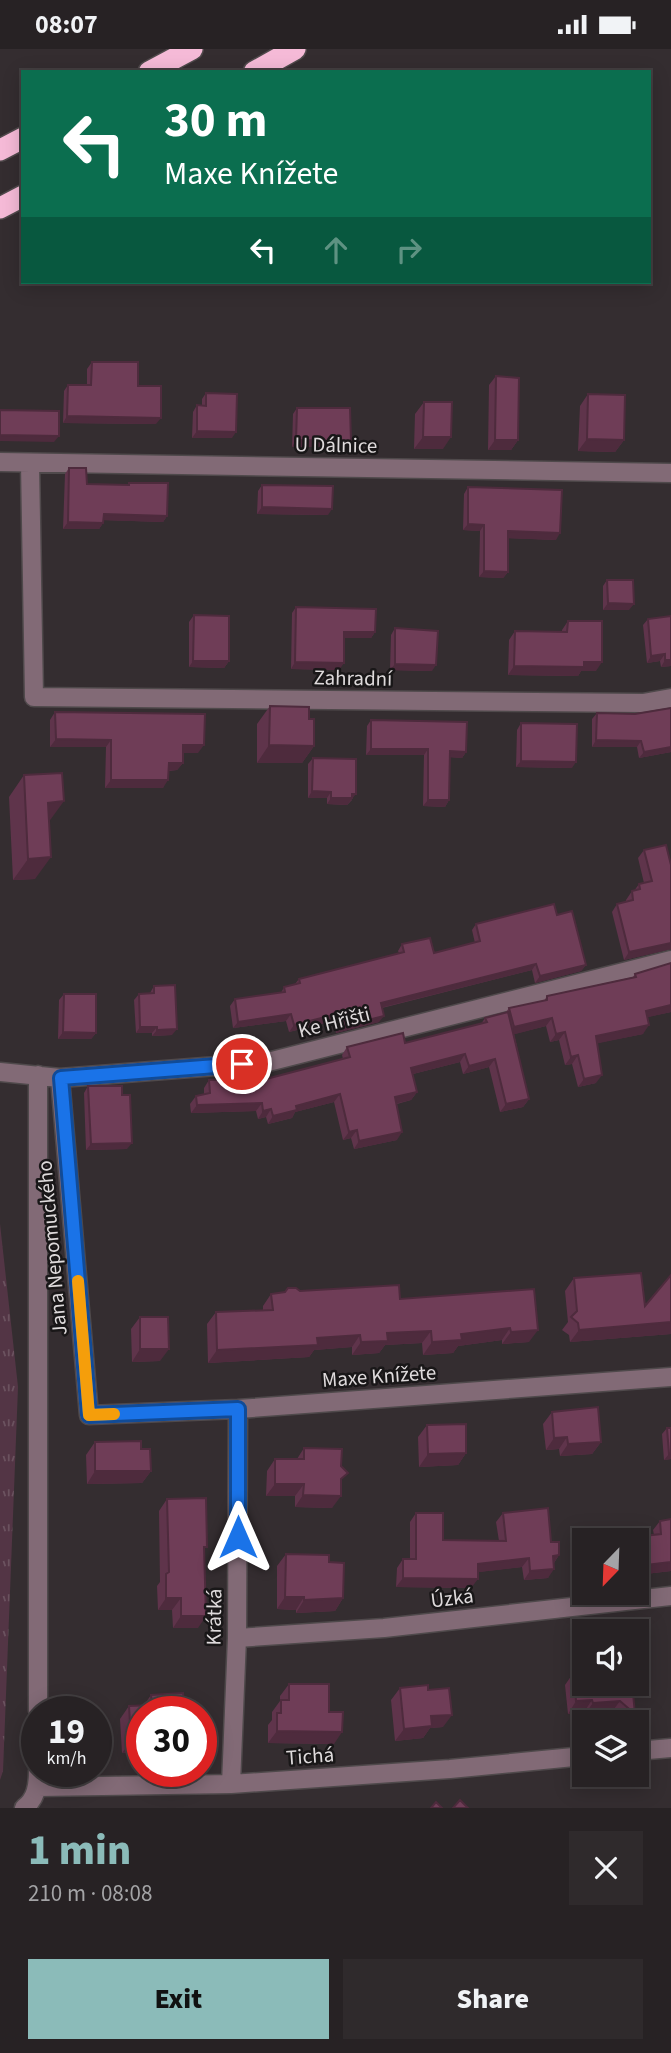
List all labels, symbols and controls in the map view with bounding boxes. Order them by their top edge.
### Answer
text: 08:07 [35,6,98,43]
text: 30 m [164,86,268,156]
icon: left [49,98,140,189]
text: Maxe Knížete [164,151,338,197]
icon: left [244,231,282,269]
icon: ahead [317,231,355,269]
icon: right [390,231,428,269]
street label: U Dálnice [294,429,378,461]
street label: Zahradní [313,662,393,694]
street label: Ke Hřišti [295,999,373,1045]
pin [212,1034,272,1094]
icon: arrive [223,1045,261,1083]
street label: Jana Nepomuckého [29,1159,75,1337]
street label: Maxe Knížete [321,1357,437,1395]
position arrow [201,1500,275,1574]
north arrow [572,1528,649,1605]
map controls [572,1528,649,1787]
street label: Úzká [429,1580,475,1616]
street label: Krátká [199,1588,229,1646]
button: sound [572,1619,649,1696]
speed limit sign: 30 [126,1696,217,1787]
text: 19 [48,1707,85,1757]
button: layers [572,1710,649,1787]
street label: Tichá [285,1739,335,1773]
text: km/h [47,1746,86,1771]
text: 1 min [28,1821,131,1881]
button: close [569,1831,643,1905]
text: 210 m · 08:08 [28,1877,152,1910]
button: Exit [28,1959,329,2039]
button: Share [343,1959,643,2039]

